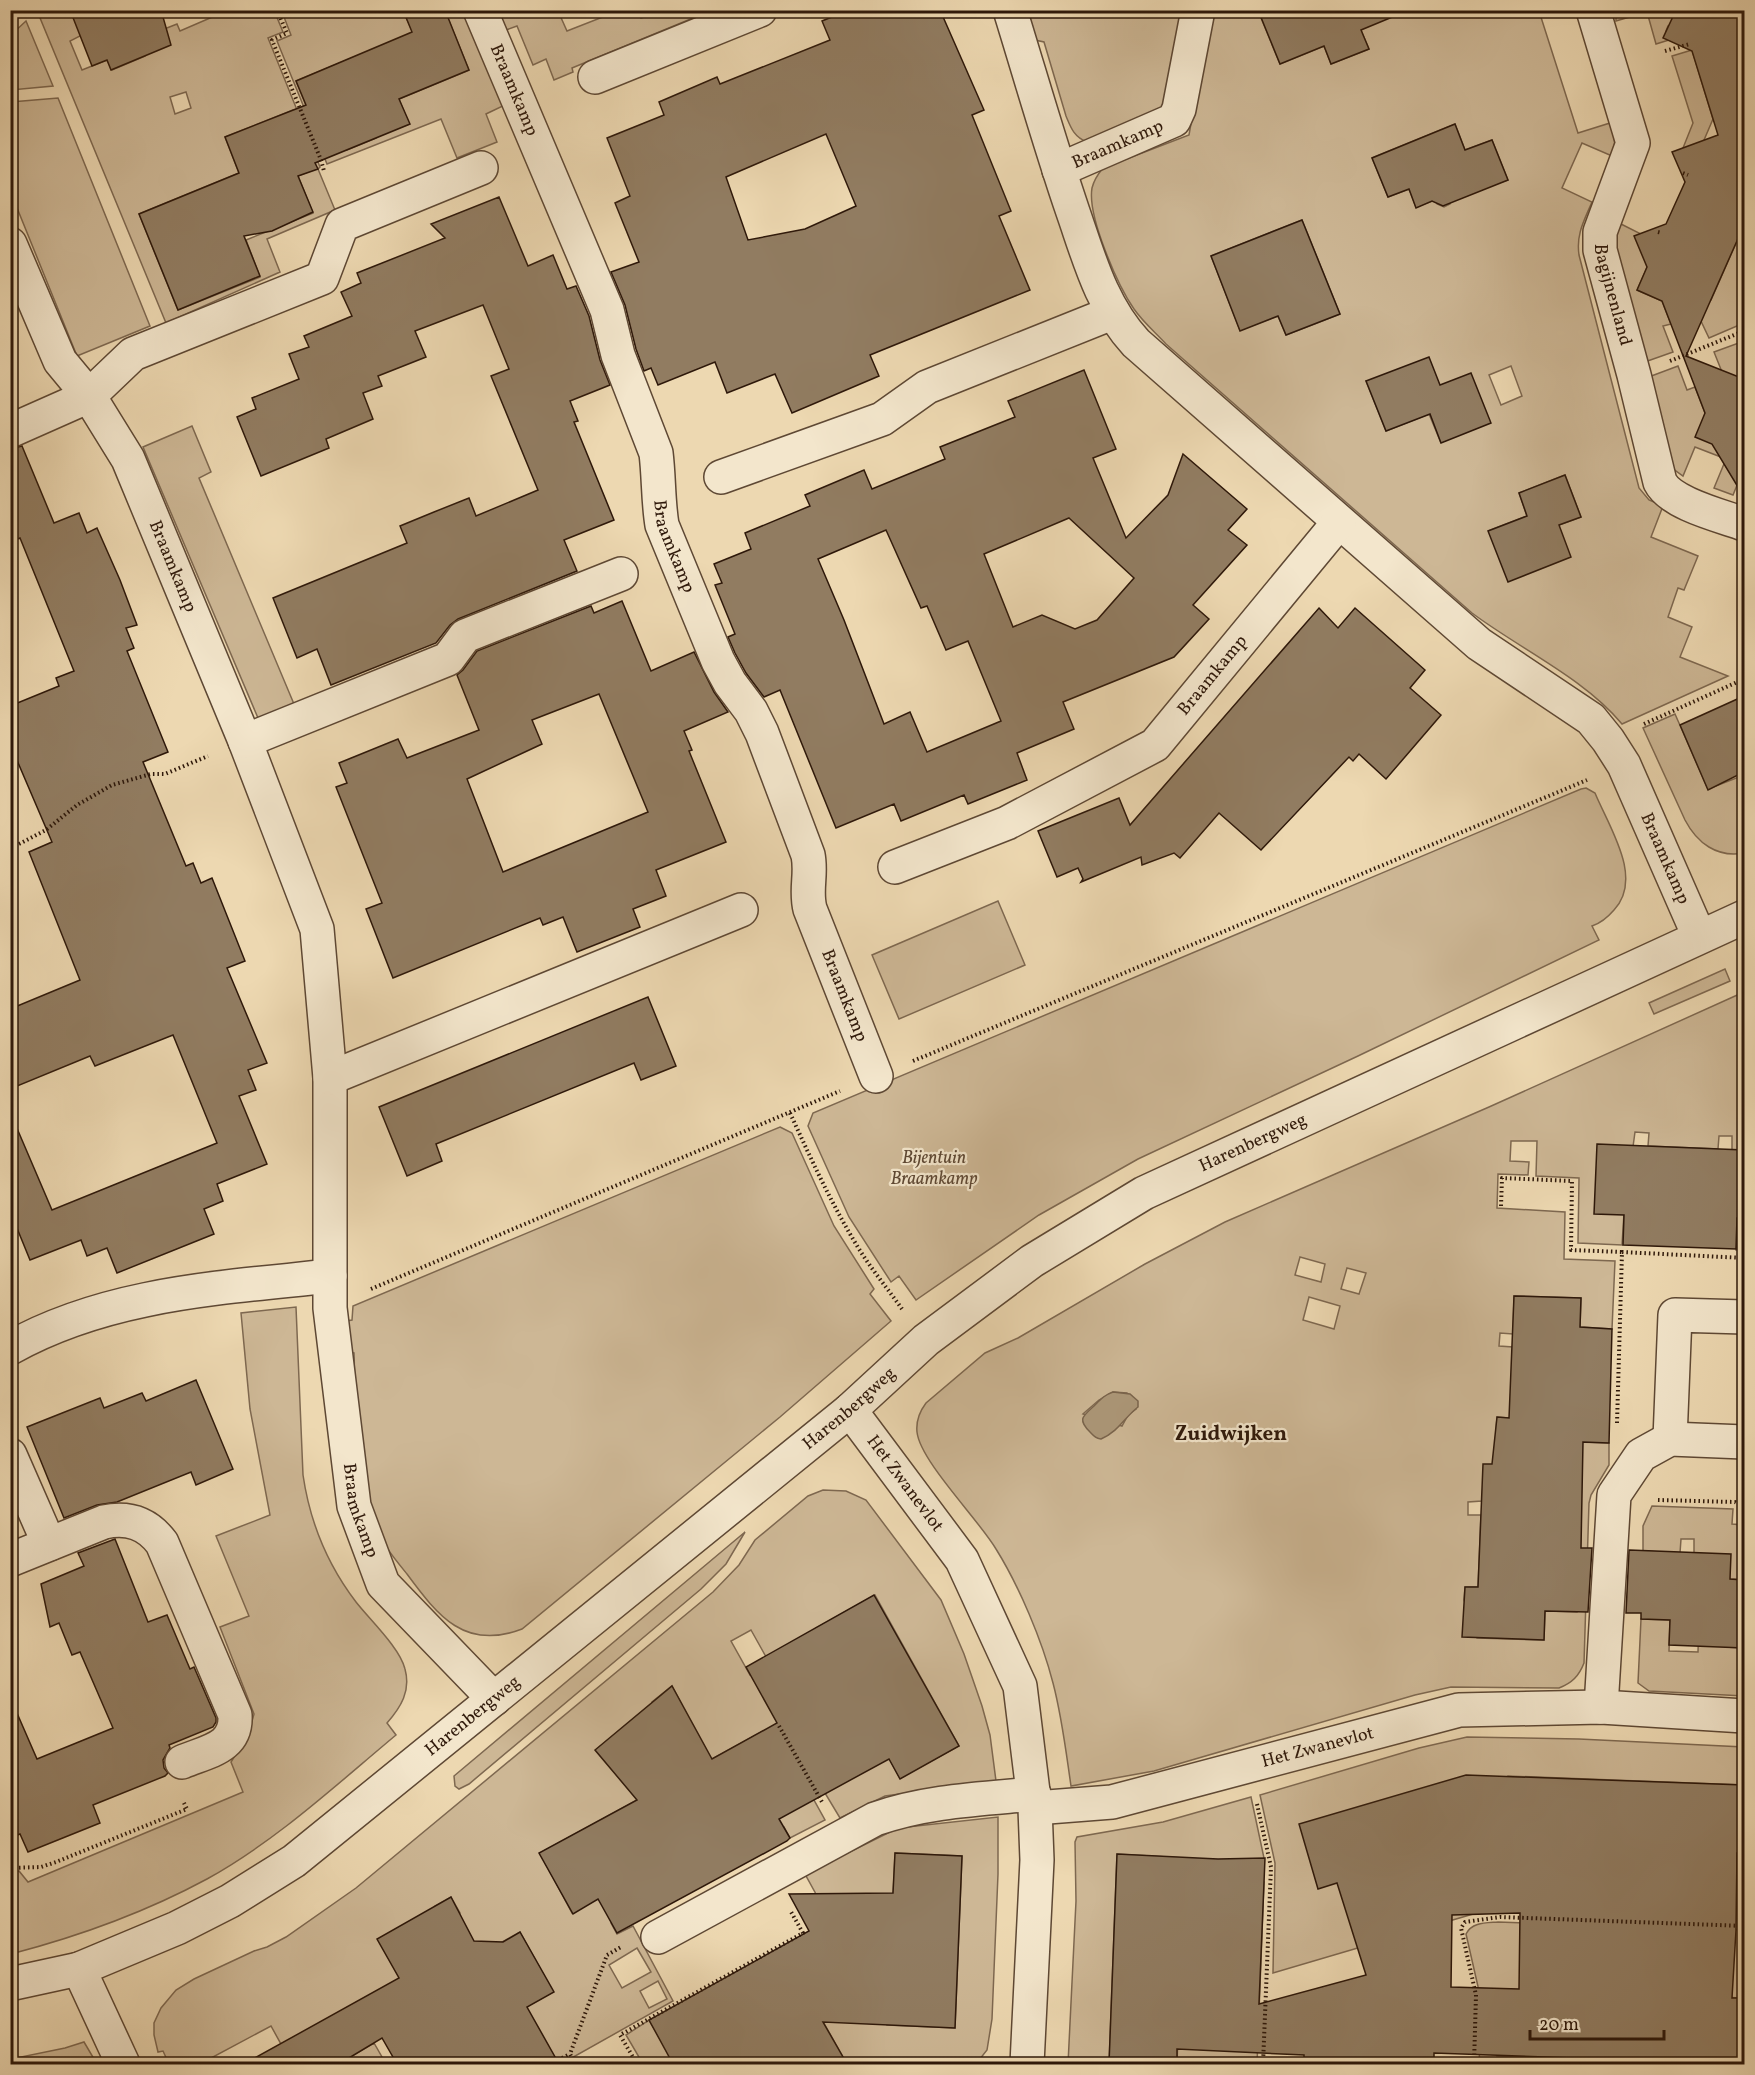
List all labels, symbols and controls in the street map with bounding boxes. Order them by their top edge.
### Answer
street label: Braamkamp [483,40,544,140]
street label: Braamkamp [1068,114,1167,175]
street label: Bagijnenland [1588,244,1638,349]
street label: Braamkamp [647,499,701,597]
street label: Braamkamp [142,516,203,616]
street label: Braamkamp [1172,630,1253,721]
street label: Braamkamp [1634,809,1696,908]
street label: Braamkamp [815,946,874,1046]
street label: Harenbergweg [1195,1107,1311,1179]
park label: Bijentuin Braamkamp [890,1146,978,1192]
street label: Harenbergweg [797,1361,901,1456]
district label: Zuidwijken [1175,1420,1287,1449]
street label: Het Zwanevlot [861,1430,950,1537]
street label: Braamkamp [336,1462,385,1561]
street label: Harenbergweg [420,1670,526,1762]
street label: Het Zwanevlot [1259,1721,1377,1774]
scale bar [1530,2003,1664,2041]
text: 20 m [1539,2013,1579,2038]

